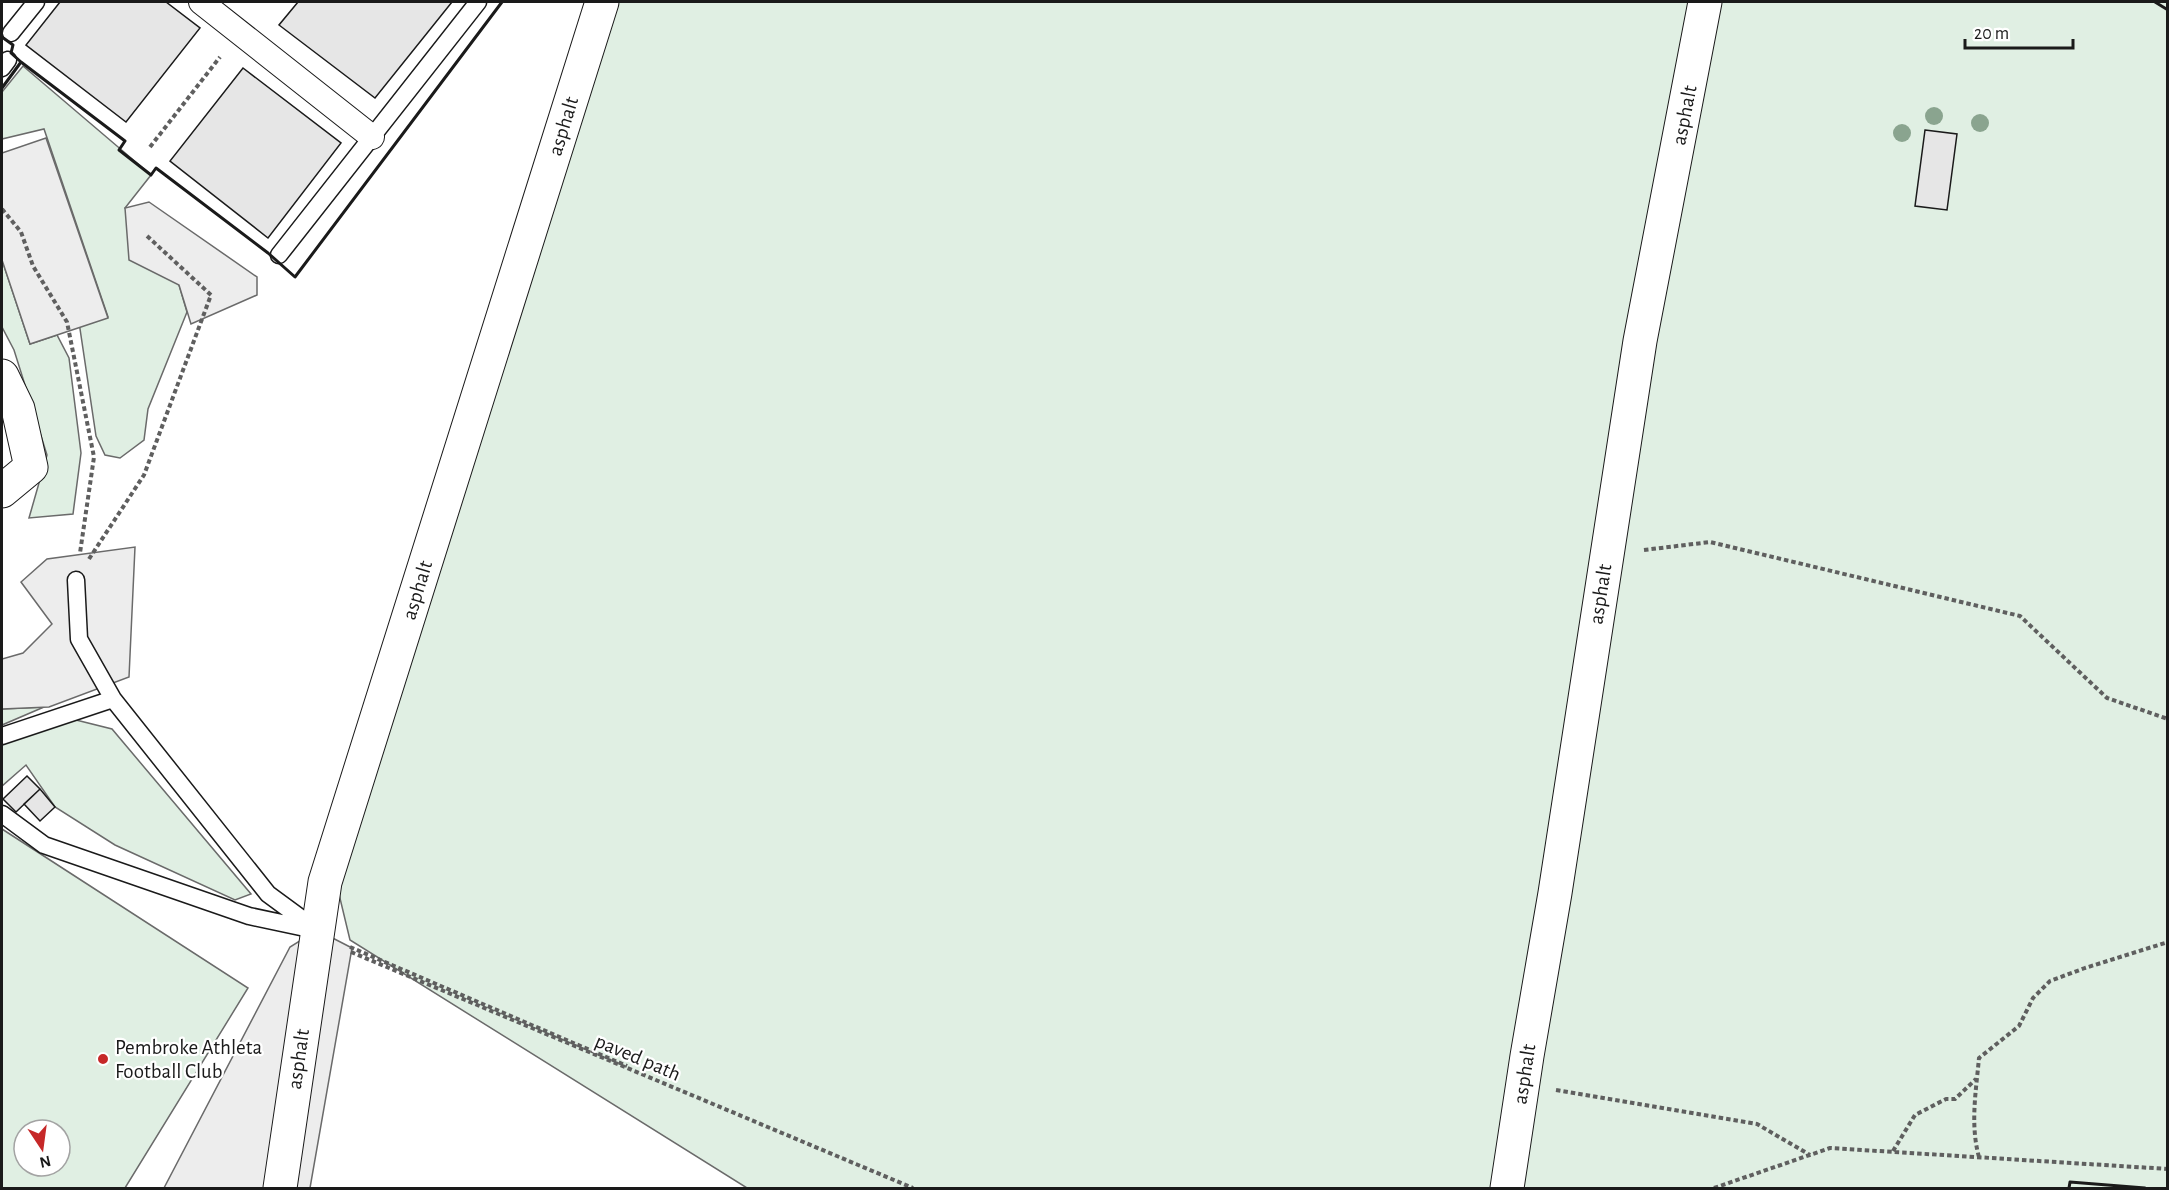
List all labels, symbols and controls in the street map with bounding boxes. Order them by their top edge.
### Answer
scale bar [1965,12,2073,50]
text: 20 m [1974,25,2009,43]
street label: asphalt [1668,83,1701,147]
street label: asphalt [545,94,582,158]
street label: asphalt [399,558,436,622]
street label: asphalt [1585,562,1616,626]
street label: asphalt [284,1027,313,1091]
street label: paved path [592,1030,684,1085]
place label: Pembroke Athleta Football Club [115,1037,262,1082]
street label: asphalt [1509,1042,1540,1106]
marker: Pembroke Athleta Football Club [96,1052,110,1066]
north arrow [12,1118,72,1178]
text: N [38,1153,52,1171]

